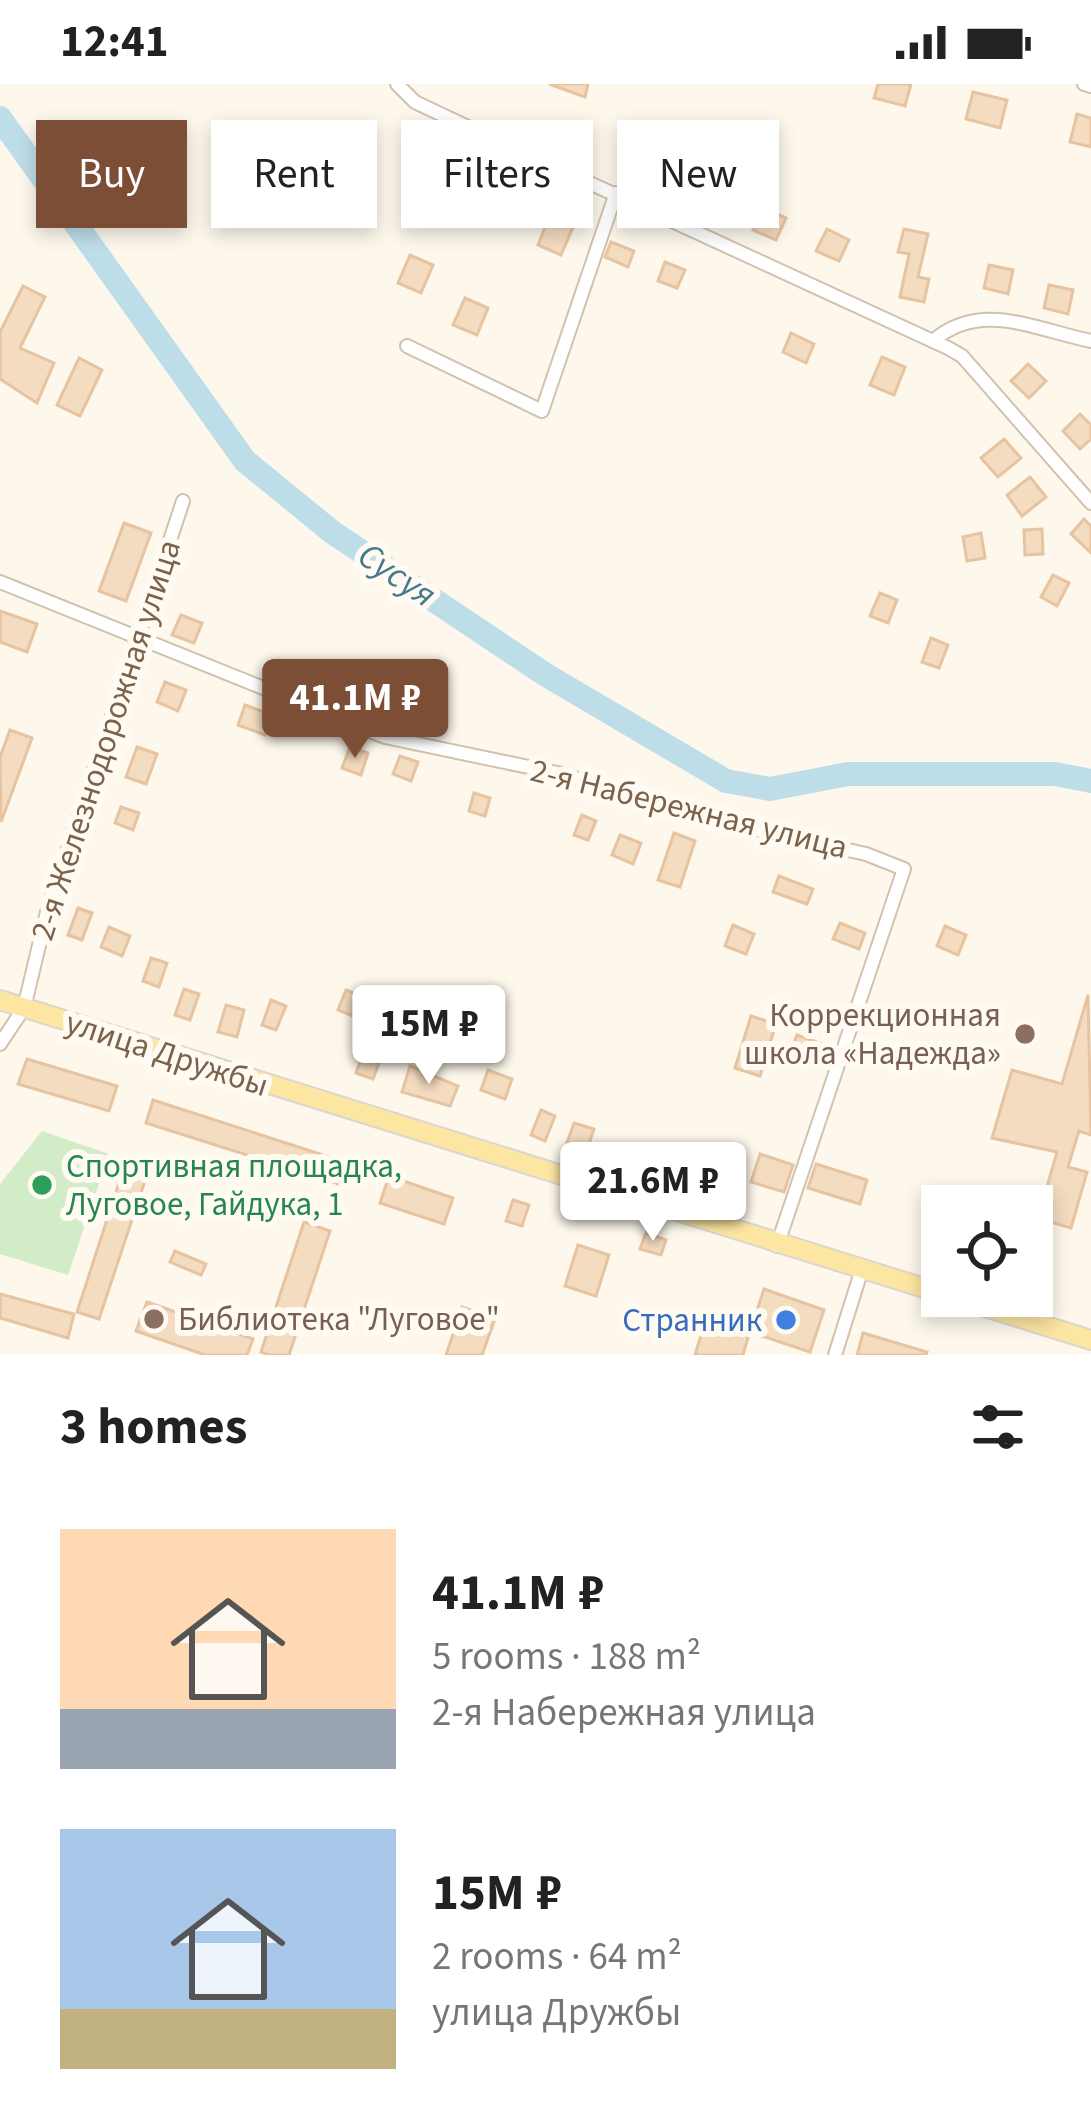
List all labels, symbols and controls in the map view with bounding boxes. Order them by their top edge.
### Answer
text: 12:41 [60,10,169,74]
chip: Buy [36,120,187,228]
chip: Rent [211,120,377,228]
chip: Filters [401,120,593,228]
chip: New [617,120,779,228]
water label: Сусуя [348,530,446,620]
street label: 2-я Железнодорожная улица [19,534,193,946]
pin: 41.1M ₽ [244,659,466,761]
text: 41.1M ₽ [289,670,421,726]
street label: 2-я Набережная улица [526,747,852,871]
pin: 15M ₽ [345,985,513,1087]
place label: Коррекционная школа «Надежда» [744,992,1001,1077]
text: 15M ₽ [379,996,479,1052]
street label: улица Дружбы [59,999,275,1109]
marker: Коррекционная школа «Надежда» [1012,1021,1038,1047]
pin: 21.6M ₽ [542,1142,764,1244]
place label: Спортивная площадка, Луговое, Гайдука, 1 [66,1143,402,1228]
text: 21.6M ₽ [587,1153,719,1209]
marker: Спортивная площадка, Луговое, Гайдука, 1 [29,1172,55,1198]
map controls [921,1185,1053,1317]
button: locate [921,1185,1053,1317]
place label: Библиотека "Луговое" [178,1296,500,1343]
place label: Странник [622,1297,763,1344]
marker: Библиотека "Луговое" [141,1306,167,1332]
marker: Странник [773,1307,799,1333]
text: 3 homes [60,1391,247,1463]
icon: filters [965,1394,1031,1460]
text: 41.1M ₽ [432,1557,604,1629]
icon: home [156,1577,300,1721]
text: 5 rooms · 188 m² [432,1629,701,1685]
text: 2-я Набережная улица [432,1685,816,1741]
text: 15M ₽ [432,1857,562,1929]
icon: home [156,1877,300,2021]
text: 2 rooms · 64 m² [432,1929,682,1985]
text: улица Дружбы [432,1985,681,2041]

